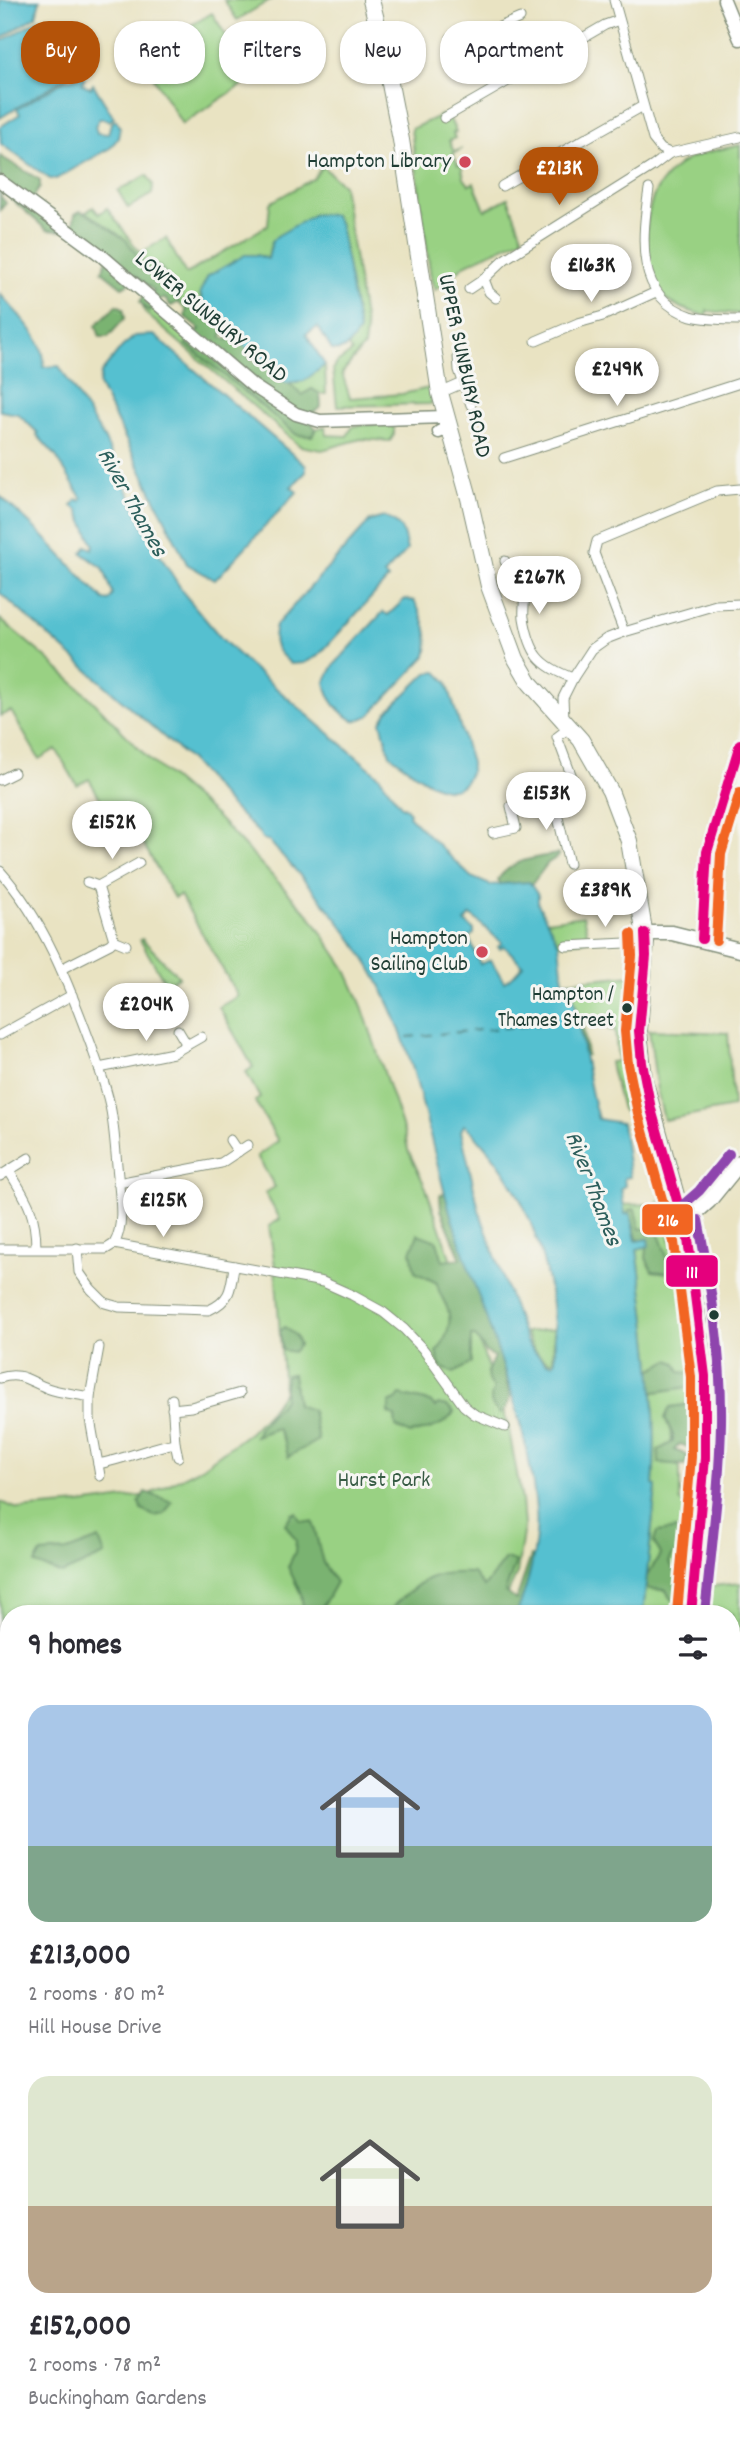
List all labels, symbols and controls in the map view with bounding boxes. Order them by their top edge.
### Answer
chip: Buy [21,21,100,84]
chip: Rent [114,21,205,84]
chip: Filters [219,21,326,84]
chip: New [340,21,426,84]
chip: Apartment [440,21,588,84]
place label: Hampton Library [307,146,452,179]
pin: £213K [510,148,608,207]
text: £213K [535,153,583,186]
marker: Hampton Library [457,154,473,170]
street label: LOWER SUNBURY ROAD [126,244,294,392]
pin: £163K [542,244,640,304]
text: £163K [567,250,615,283]
street label: UPPER SUNBURY ROAD [427,271,499,461]
pin: £249K [568,348,666,408]
text: £249K [591,354,643,387]
water label: River Thames [87,442,175,565]
pin: £267K [490,556,588,616]
text: £267K [513,562,565,595]
pin: £153K [497,772,595,832]
text: £153K [522,778,570,811]
pin: £152K [63,802,161,861]
text: £152K [88,807,136,840]
pin: £389K [556,870,654,929]
text: £389K [579,875,631,908]
place label: Hampton Sailing Club [371,923,468,982]
marker: Hampton Sailing Club [474,944,490,960]
place label: Hampton / Thames Street [498,981,614,1037]
pin: £204K [97,984,195,1043]
text: £204K [119,989,173,1022]
marker: Hampton / Thames Street [620,1001,634,1015]
water label: River Thames [555,1127,630,1252]
pin: £125K [114,1180,212,1239]
text: £125K [139,1185,187,1218]
line badge: 216 [641,1203,694,1236]
text: 216 [657,1209,679,1236]
line badge: 111 [665,1254,719,1288]
text: 111 [686,1261,698,1288]
unlabelled marker [707,1308,721,1322]
park label: Hurst Park [338,1465,430,1498]
text: 9 homes [28,1626,122,1669]
icon: filters [674,1628,712,1666]
icon: home [307,1750,433,1876]
text: £213,000 [28,1936,131,1979]
text: 2 rooms · 80 m² [28,1979,165,2012]
text: Hill House Drive [28,2012,162,2045]
icon: home [307,2121,433,2247]
text: £152,000 [28,2307,131,2350]
text: 2 rooms · 78 m² [28,2350,161,2383]
text: Buckingham Gardens [28,2383,207,2416]

